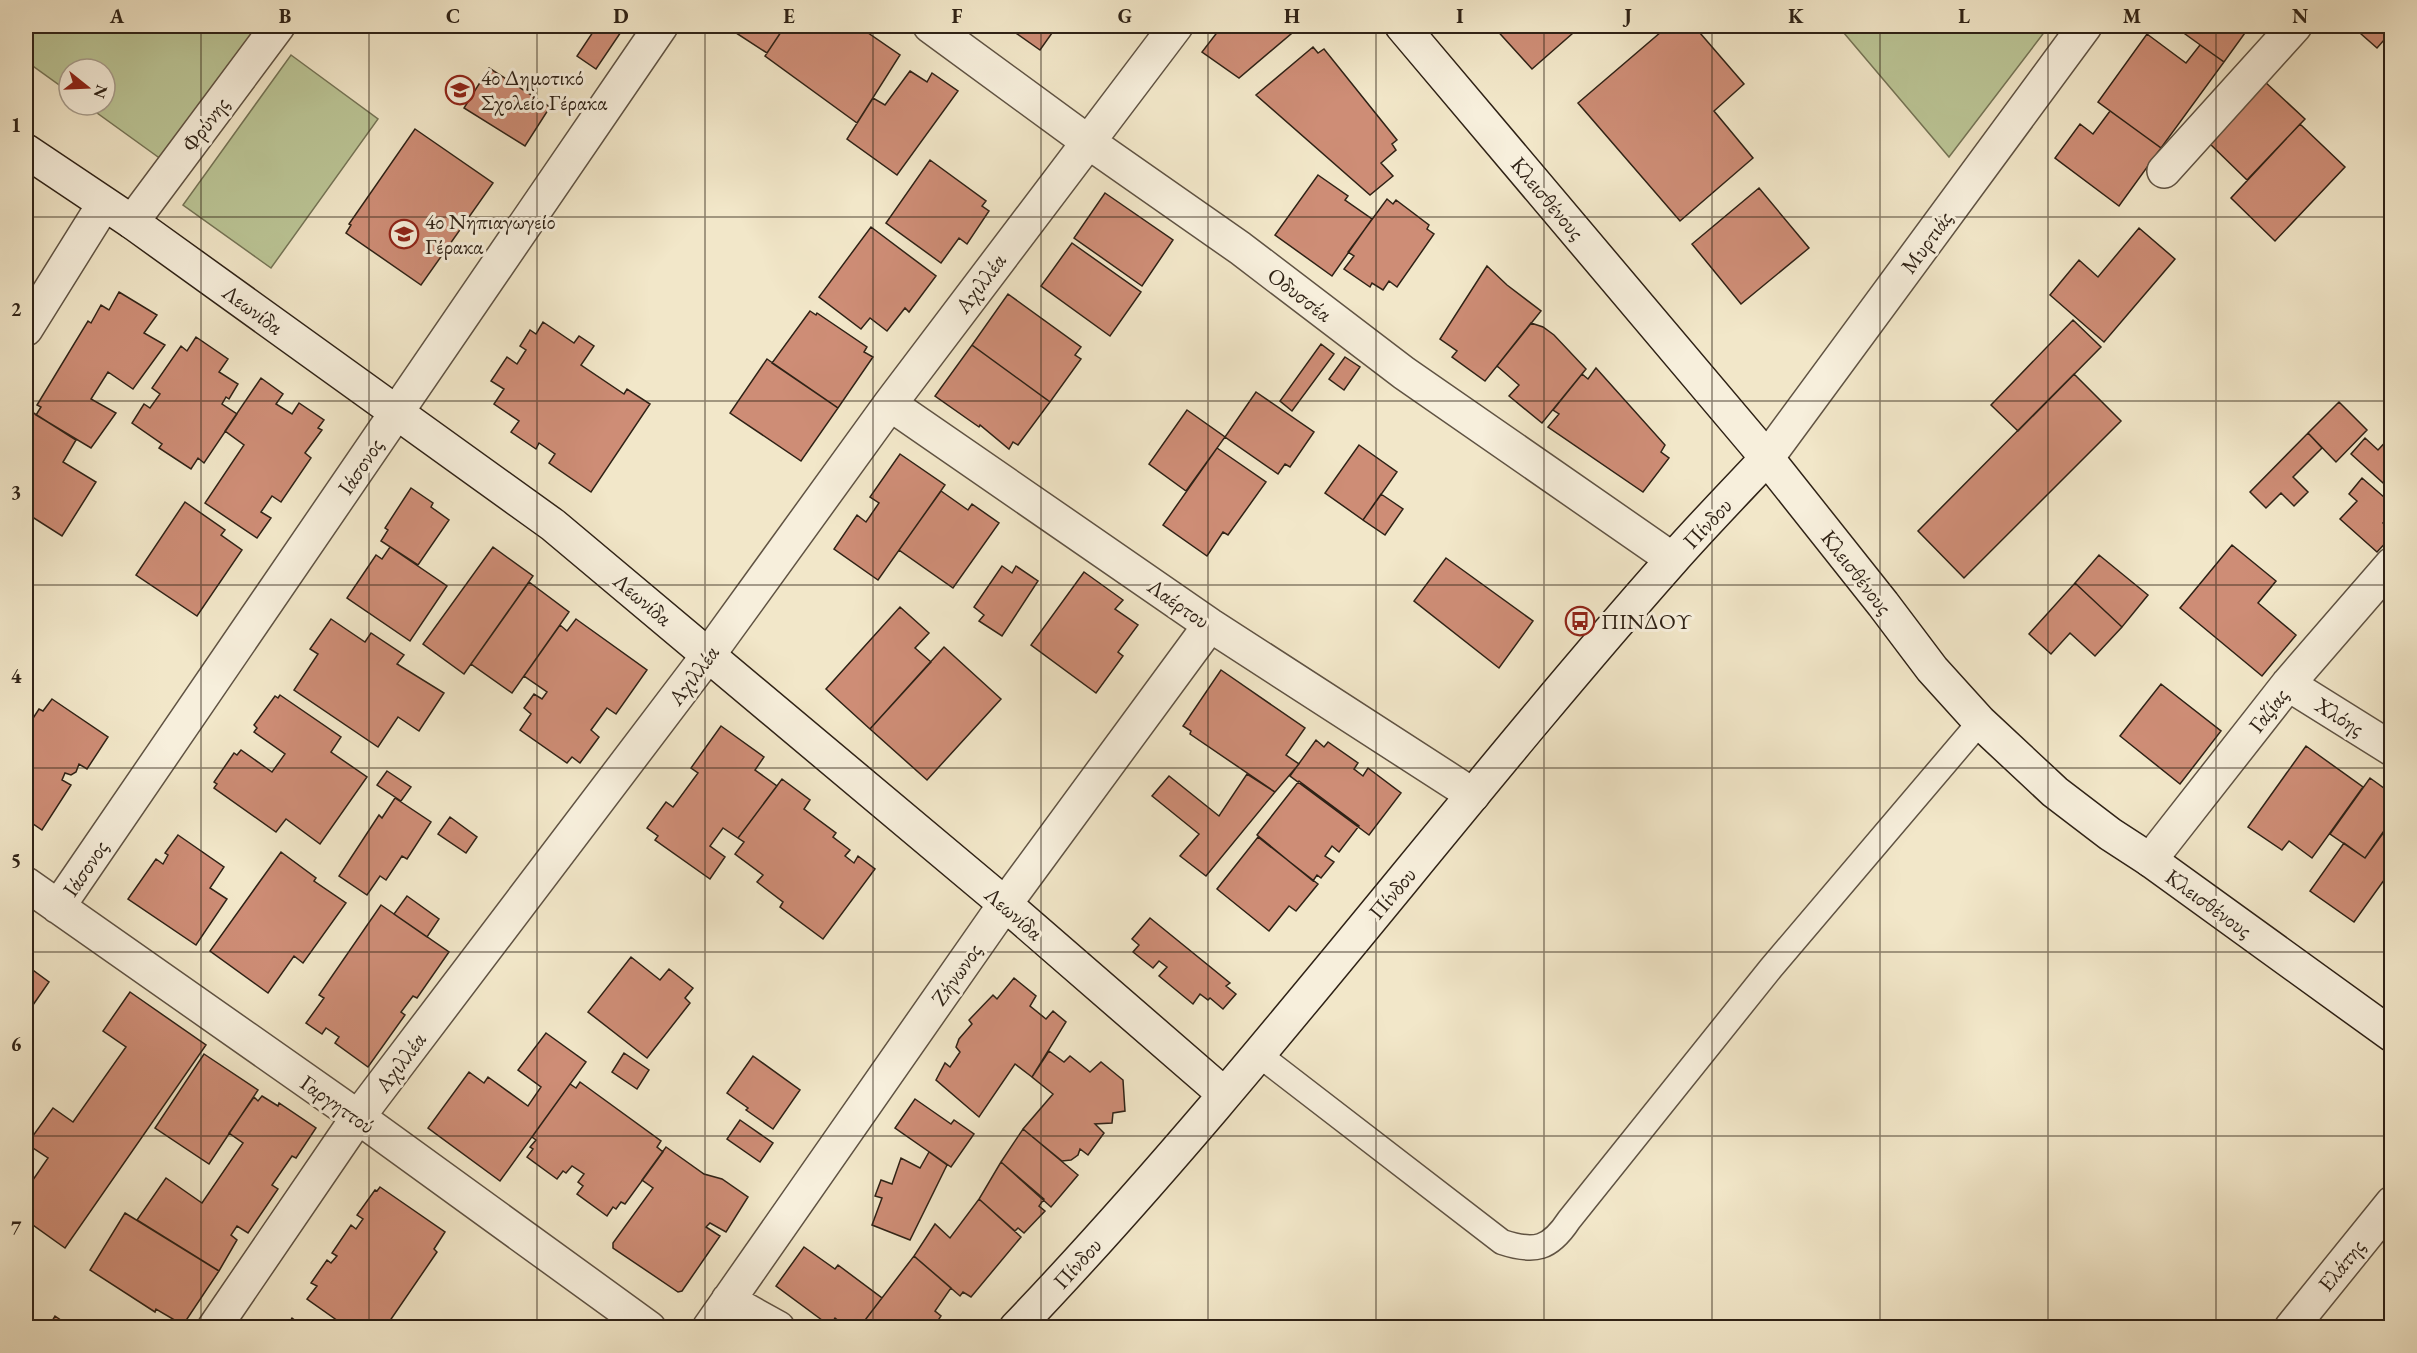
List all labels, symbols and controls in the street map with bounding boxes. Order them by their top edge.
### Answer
text: A [109,3,125,29]
text: B [279,3,291,29]
text: C [446,3,460,29]
text: D [613,3,629,29]
text: E [783,3,795,29]
text: F [952,3,963,29]
text: G [1118,3,1132,29]
text: H [1284,3,1300,29]
text: I [1456,3,1464,29]
text: J [1622,3,1632,29]
text: K [1788,3,1804,29]
text: L [1958,3,1970,29]
text: M [2123,3,2141,29]
text: N [2292,3,2308,29]
north arrow [57,57,117,117]
place label: 4ο Δημοτικό Σχολείο Γέρακα [481,63,608,117]
school or university icon: 4ο Δημοτικό Σχολείο Γέρακα [444,74,476,106]
text: N [89,82,113,101]
street label: Φρύνης [175,91,236,158]
text: 1 [11,112,21,138]
street label: Κλεισθένους [1504,151,1591,246]
street label: Μυρτιάς [1894,205,1959,279]
place label: 4ο Νηπιαγωγείο Γέρακα [425,207,556,261]
school or university icon: 4ο Νηπιαγωγείο Γέρακα [388,218,420,250]
street label: Αχιλλέα [948,247,1013,320]
street label: Οδυσσέα [1261,261,1339,329]
street label: Λεωνίδα [216,277,290,342]
text: 2 [11,296,22,322]
street label: Ιάσονος [331,432,390,500]
text: 3 [11,479,21,505]
street label: Πίνδου [1676,492,1738,555]
street label: Κλεισθένους [1814,524,1899,621]
street label: Λεωνίδα [606,566,679,633]
street label: Λαέρτου [1141,571,1215,635]
bus stop icon: ΠΙΝΔΟΥ [1564,605,1596,637]
place label: ΠΙΝΔΟΥ [1601,607,1693,636]
street label: Αχιλλέα [661,639,726,712]
text: 4 [11,663,22,689]
street label: Γαζίας [2242,682,2295,739]
street label: Χλόης [2309,690,2370,743]
street label: Ιάσονος [56,834,115,902]
text: 5 [11,847,21,873]
street label: Πίνδου [1362,861,1423,926]
street label: Κλεισθένους [2160,862,2258,945]
street label: Λεωνίδα [978,879,1050,947]
street label: Ζήνωνος [924,937,988,1011]
street label: Αχιλλέα [368,1026,433,1099]
text: 6 [11,1031,22,1057]
street label: Γαργηττού [295,1068,381,1141]
text: 7 [11,1215,22,1241]
street label: Πίνδου [1047,1231,1108,1295]
street label: Ελάτης [2311,1233,2371,1298]

